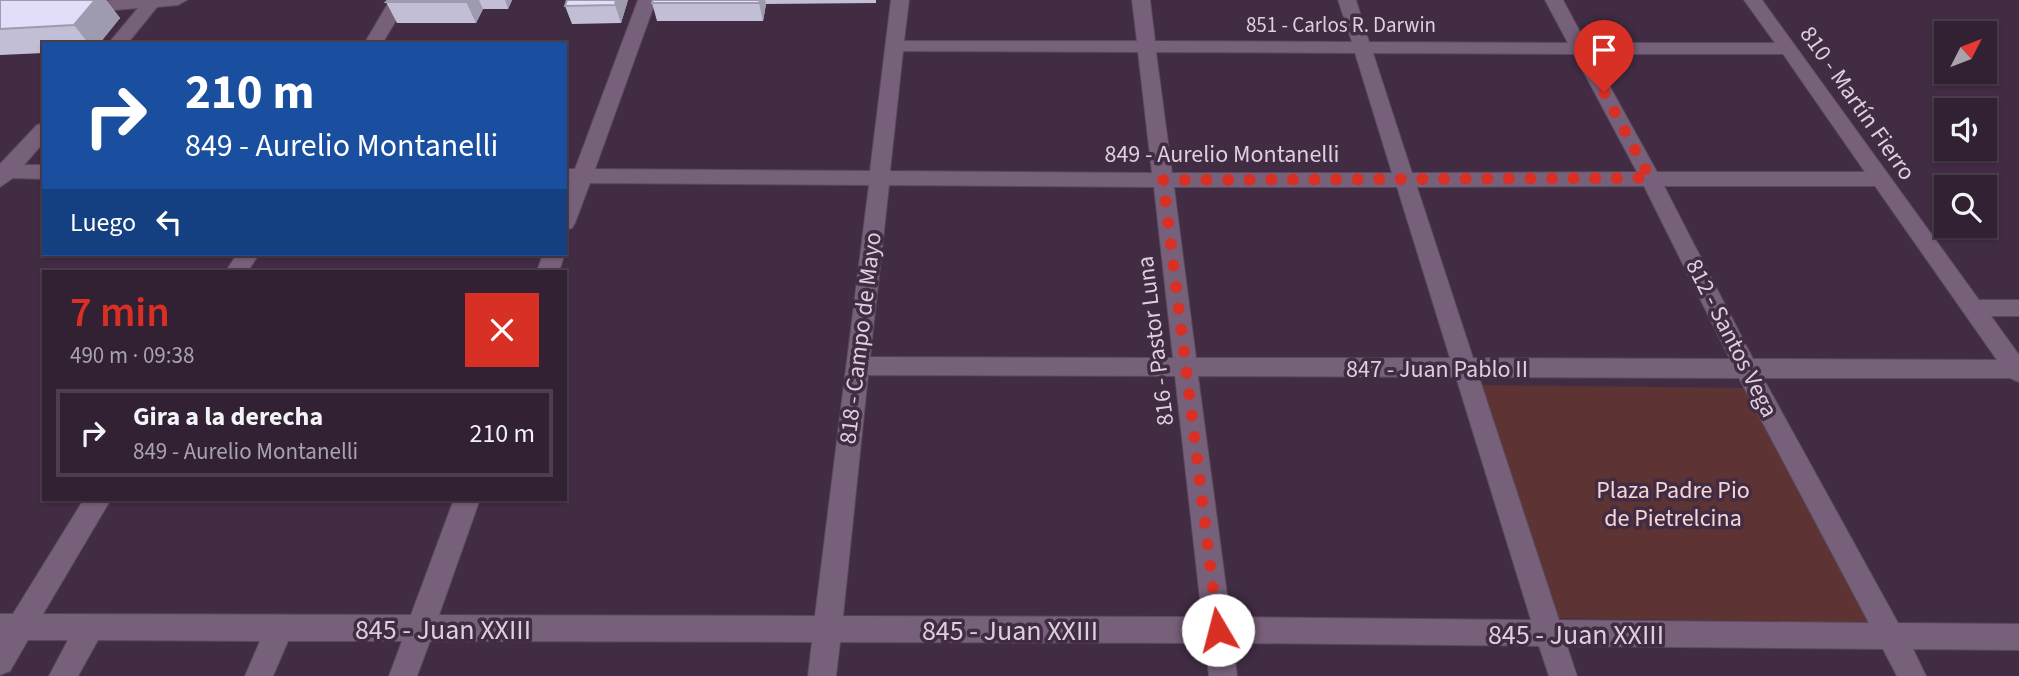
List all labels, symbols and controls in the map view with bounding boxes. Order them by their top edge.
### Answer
street label: 851 - Carlos R. Darwin [1246,10,1436,40]
street label: 810 - Martín Fierro [1791,19,1924,188]
pin [1574,20,1634,92]
north arrow [1934,21,1997,84]
map controls [1934,21,1997,238]
icon: arrive [1585,31,1623,69]
text: 210 m [185,58,314,128]
icon: right [70,70,161,161]
button: sound [1934,98,1997,161]
text: 849 - Aurelio Montanelli [185,123,498,169]
street label: 849 - Aurelio Montanelli [1104,137,1340,172]
button: search [1934,175,1997,238]
icon: left [150,203,188,241]
text: Luego [70,204,136,241]
street label: 818 - Campo de Mayo [830,230,891,446]
street label: 812 - Santos Vega [1676,253,1787,424]
street label: 816 - Pastor Luna [1128,254,1183,428]
text: 7 min [70,283,170,343]
button: close [465,293,539,367]
text: 490 m · 09:38 [70,339,194,372]
street label: 847 - Juan Pablo II [1346,352,1528,387]
text: Gira a la derecha [133,398,323,435]
icon: right [74,414,112,452]
text: 210 m [469,415,535,452]
text: 849 - Aurelio Montanelli [133,435,358,468]
park label: Plaza Padre Pio de Pietrelcina [1596,473,1750,536]
position arrow [1181,593,1255,667]
street label: 845 - Juan XXIII [355,610,531,650]
street label: 845 - Juan XXIII [922,611,1098,651]
street label: 845 - Juan XXIII [1488,615,1664,655]

